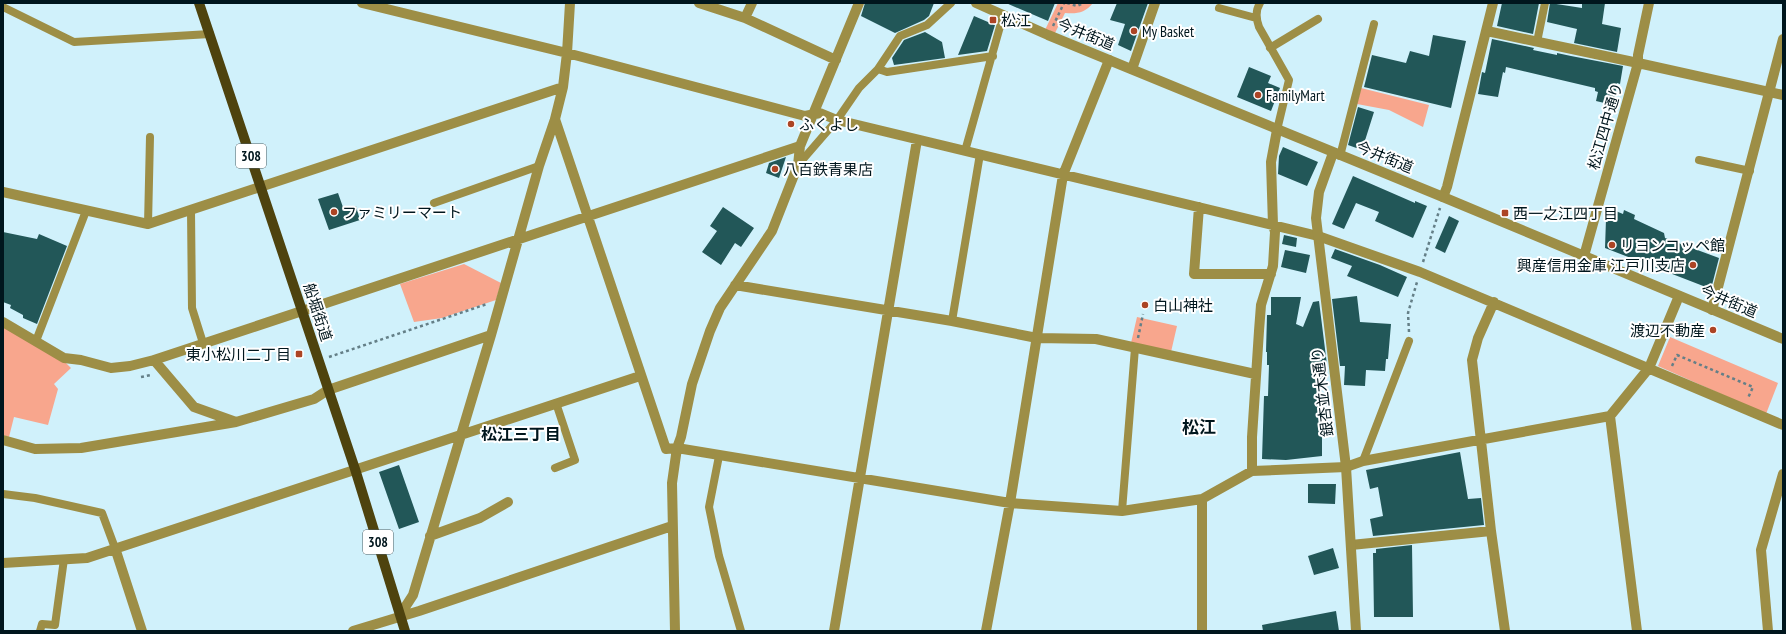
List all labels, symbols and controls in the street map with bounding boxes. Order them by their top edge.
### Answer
place label: 松江 [1001,11,1031,30]
street label: 今井街道 [1055,14,1117,54]
marker: 松江 [988,15,998,25]
place label: My Basket [1142,22,1194,41]
marker: My Basket [1129,26,1139,36]
street label: 松江四中通り [1583,80,1627,172]
place label: FamilyMart [1266,86,1325,105]
marker: FamilyMart [1253,90,1263,100]
place label: ふくよし [799,115,859,134]
marker: ふくよし [786,119,796,129]
street label: 今井街道 [1354,137,1416,177]
road number: 308 [236,144,266,168]
place label: 八百鉄青果店 [783,160,873,179]
marker: 八百鉄青果店 [770,164,780,174]
place label: ファミリーマート [342,203,462,222]
place label: 西一之江四丁目 [1513,204,1618,223]
marker: ファミリーマート [329,207,339,217]
marker: 西一之江四丁目 [1500,208,1510,218]
place label: リヨンコッペ館 [1620,236,1725,255]
marker: リヨンコッペ館 [1607,240,1617,250]
place label: 興産信用金庫 江戸川支店 [1517,256,1685,275]
marker: 興産信用金庫 江戸川支店 [1688,260,1698,270]
street label: 船堀街道 [300,281,336,343]
street label: 今井街道 [1698,281,1760,321]
place label: 白山神社 [1153,296,1213,315]
marker: 白山神社 [1140,300,1150,310]
place label: 渡辺不動産 [1630,321,1705,340]
marker: 渡辺不動産 [1708,325,1718,335]
place label: 東小松川二丁目 [186,345,291,364]
street label: 銀杏並木通り [1307,346,1337,438]
marker: 東小松川二丁目 [294,349,304,359]
district label: 松江 [1182,416,1216,438]
district label: 松江三丁目 [481,424,561,444]
road number: 308 [363,530,393,554]

